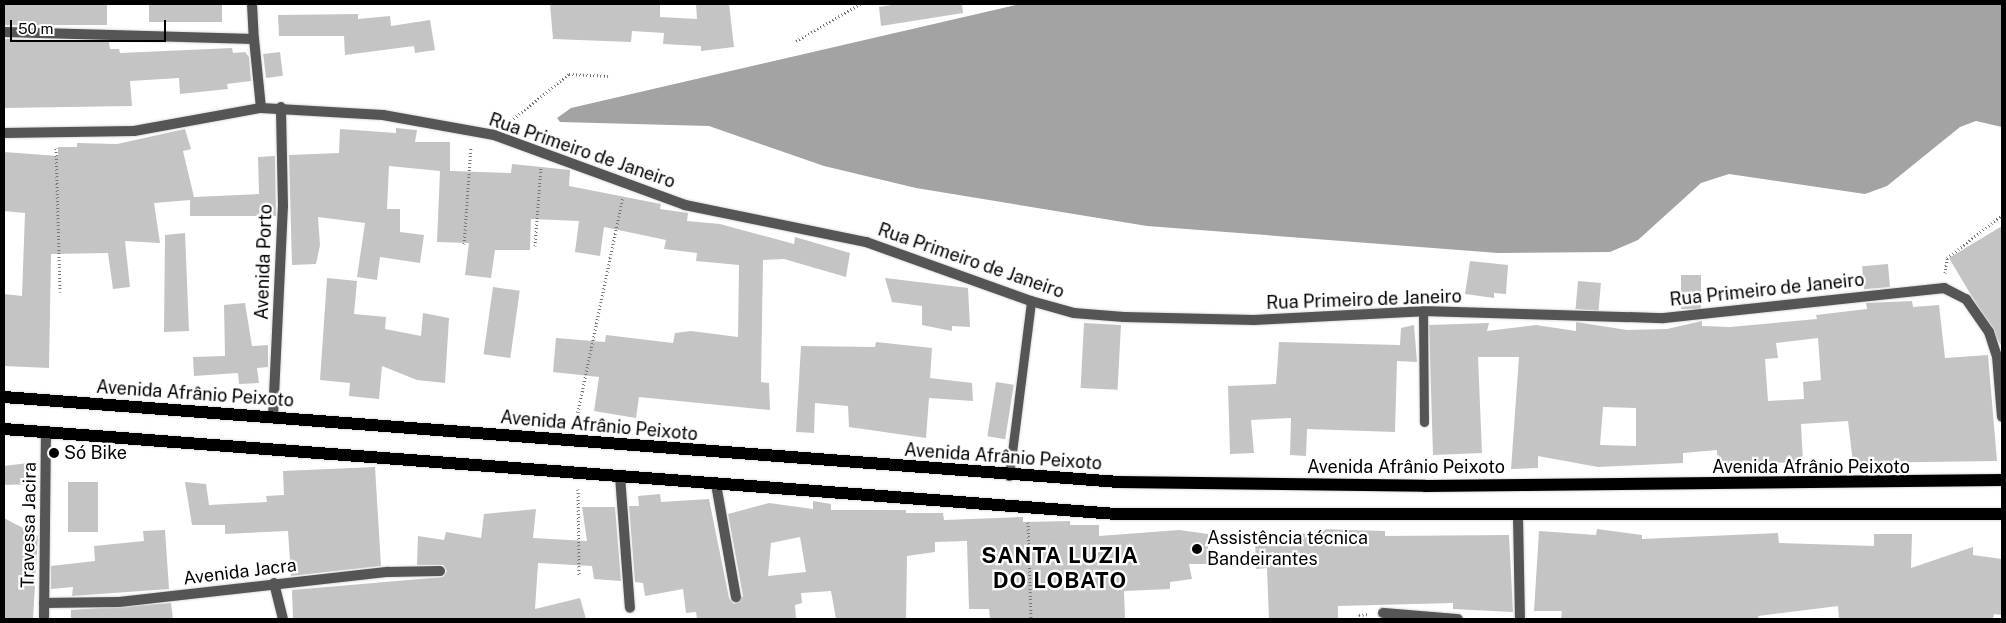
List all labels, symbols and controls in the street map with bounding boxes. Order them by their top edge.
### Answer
scale bar [12,10,169,42]
text: 50 m [18,20,53,37]
street label: Rua Primeiro de Janeiro [486,109,678,193]
street label: Avenida Porto [251,204,277,320]
street label: Rua Primeiro de Janeiro [875,219,1067,303]
street label: Rua Primeiro de Janeiro [1668,269,1866,311]
street label: Rua Primeiro de Janeiro [1266,286,1462,314]
street label: Avenida Afrânio Peixoto [95,376,295,412]
street label: Avenida Afrânio Peixoto [499,407,699,445]
street label: Avenida Afrânio Peixoto [903,439,1103,475]
place label: Só Bike [64,442,127,464]
marker: Só Bike [48,447,60,459]
street label: Avenida Afrânio Peixoto [1307,456,1505,478]
street label: Avenida Afrânio Peixoto [1712,456,1910,478]
street label: Travessa Jacira [17,462,41,588]
place label: Assistência técnica Bandeirantes [1207,528,1368,570]
district label: SANTA LUZIA DO LOBATO [980,542,1140,594]
marker: Assistência técnica Bandeirantes [1191,543,1203,555]
street label: Avenida Jacra [182,554,298,590]

